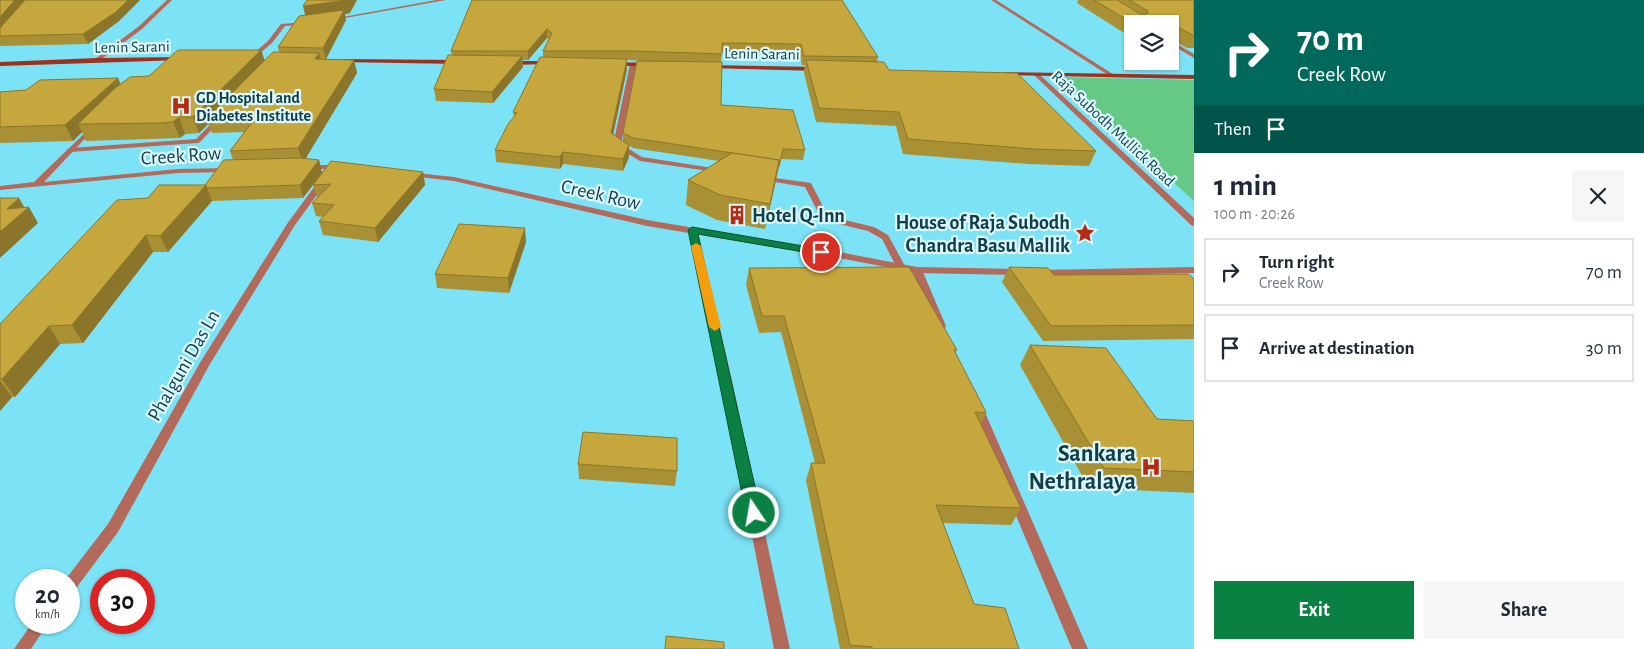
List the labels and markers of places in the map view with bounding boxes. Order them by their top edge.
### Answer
place label: GD Hospital and Diabetes Institute [196,90,312,124]
hospital icon: GD Hospital and Diabetes Institute [170,95,192,117]
building icon: Hotel Q-Inn [726,204,748,226]
place label: Hotel Q-Inn [752,206,845,227]
place label: House of Raja Subodh Chandra Basu Mallik [895,213,1070,256]
place icon: House of Raja Subodh Chandra Basu Mallik [1074,222,1096,244]
pin [800,231,842,273]
place label: Sankara Nethralaya [1028,442,1136,494]
hospital icon: Sankara Nethralaya [1140,456,1162,478]

